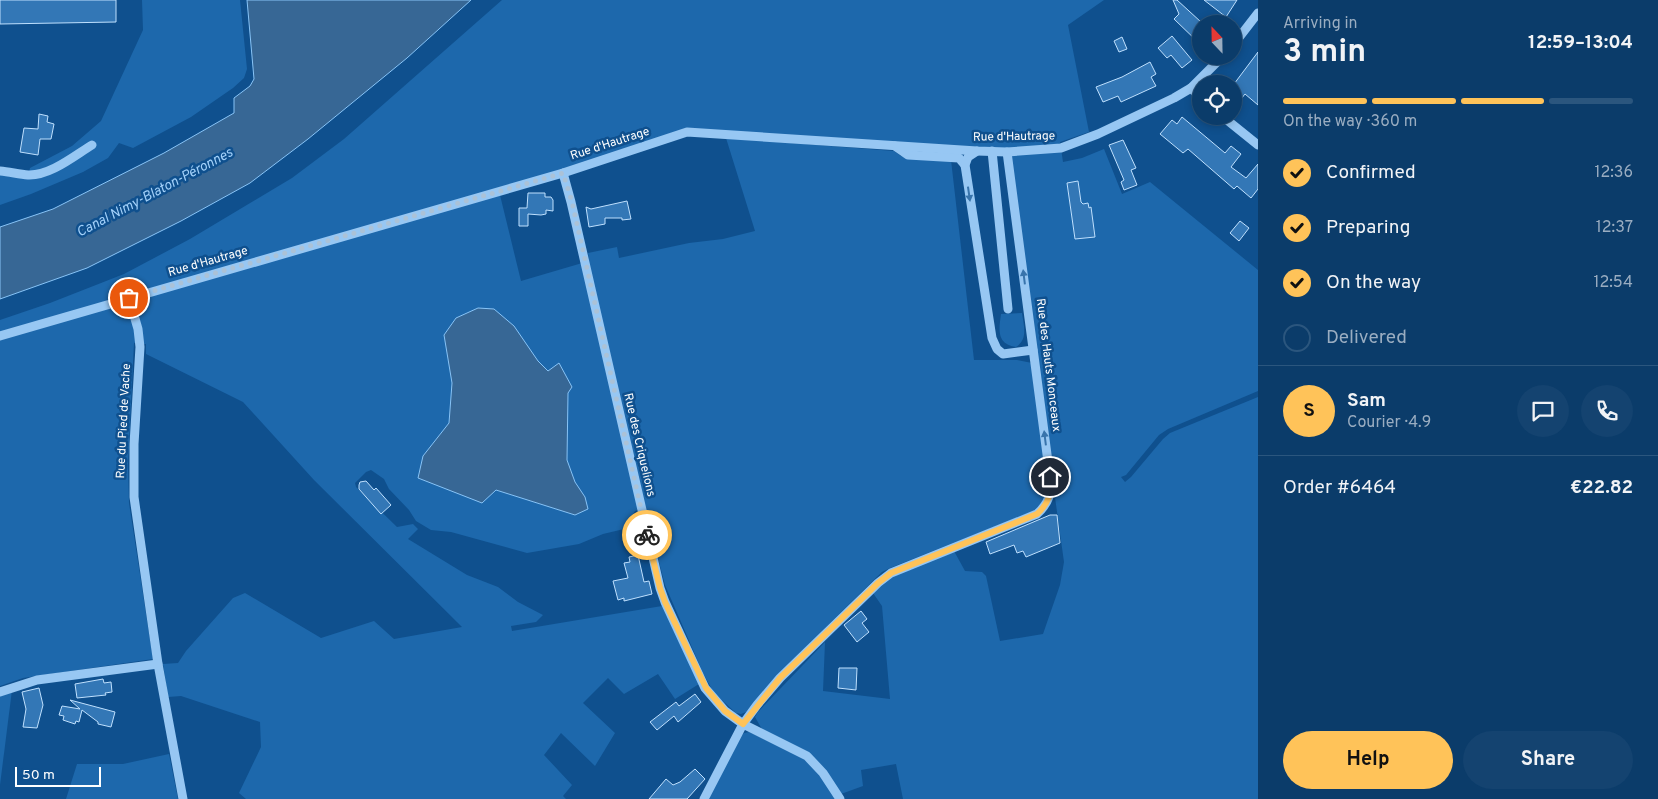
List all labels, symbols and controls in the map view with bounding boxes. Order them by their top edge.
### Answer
text: Arriving in [1283,14,1358,34]
north arrow [1192,15,1242,65]
map controls [1192,15,1242,125]
text: 12:59–13:04 [1528,31,1633,55]
text: 3 min [1283,33,1366,73]
button: locate [1192,75,1242,125]
text: On the way · 360 m [1283,112,1417,132]
street label: Rue d'Hautrage [568,124,652,164]
street label: Rue d'Hautrage [973,128,1055,146]
water label: Canal Nimy-Blaton-Péronnes [74,144,237,241]
icon: check [1283,159,1311,187]
text: Confirmed [1326,161,1416,185]
text: 12:36 [1594,163,1633,183]
one-way arrow [966,186,974,202]
icon: check [1283,214,1311,242]
text: Preparing [1326,216,1410,240]
text: 12:37 [1596,218,1633,238]
street label: Rue d'Hautrage [166,243,250,281]
one-way arrow [1020,268,1028,284]
icon: check [1283,269,1311,297]
text: On the way [1326,271,1421,295]
text: 12:54 [1593,273,1633,293]
pin [108,277,150,319]
icon: bag [115,284,143,312]
street label: Rue des Hauts Monceaux [1032,297,1064,433]
text: Delivered [1326,326,1407,350]
street label: Rue du Pied de Vache [113,363,135,479]
button: chat [1517,385,1569,437]
button: phone [1581,385,1633,437]
text: Sam [1347,389,1386,413]
street label: Rue des Criquelions [619,392,659,498]
text: S [1303,399,1315,423]
text: Courier · 4.9 [1347,413,1431,433]
one-way arrow [1041,429,1049,445]
pin [1029,456,1071,498]
icon: home [1036,463,1064,491]
text: Order #6464 [1283,476,1396,500]
text: €22.82 [1570,476,1633,500]
courier [622,510,672,560]
icon: bike [633,521,661,549]
button: Help [1283,731,1453,789]
button: Share [1463,731,1633,789]
scale bar [15,764,101,787]
text: 50 m [22,767,55,784]

